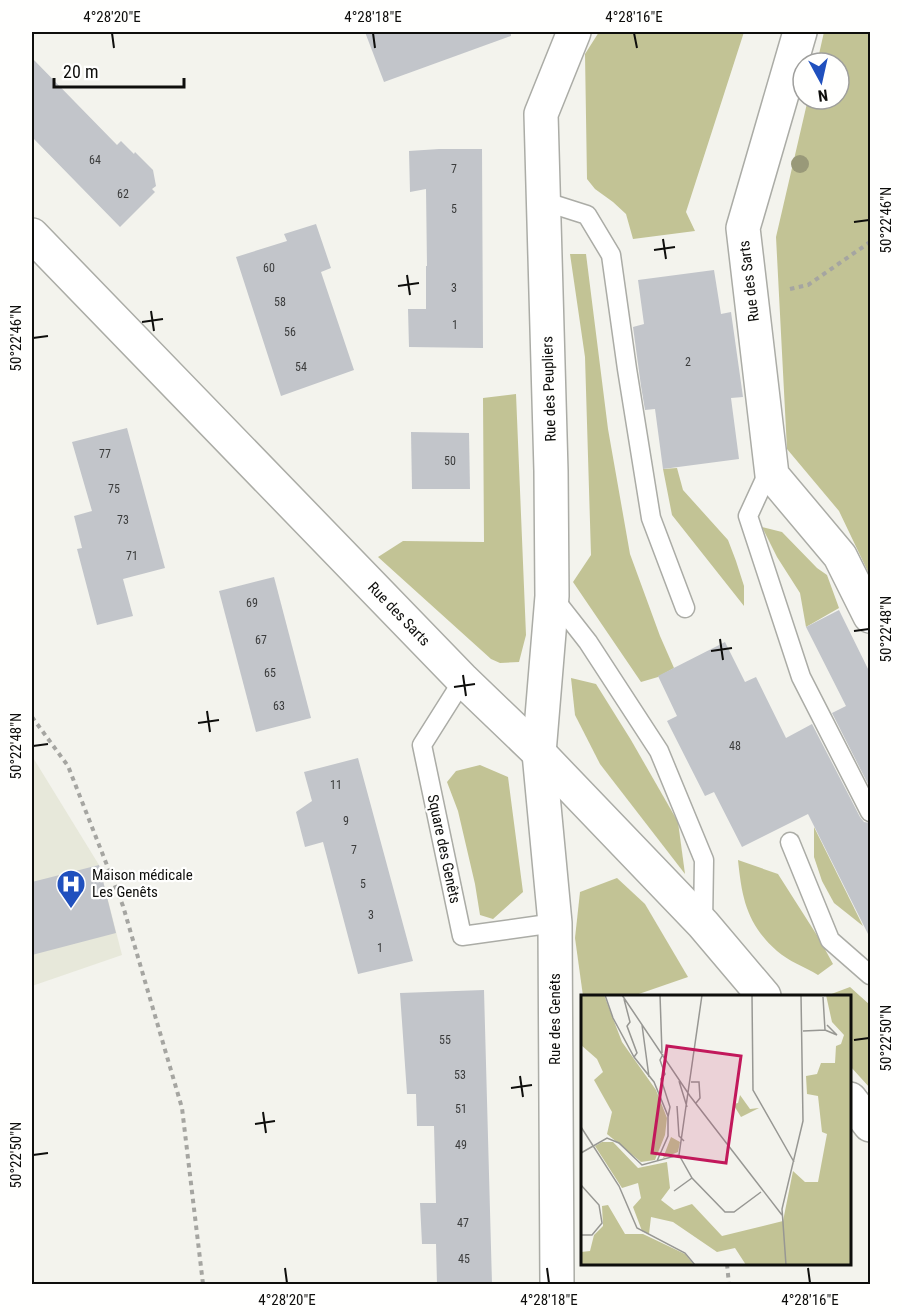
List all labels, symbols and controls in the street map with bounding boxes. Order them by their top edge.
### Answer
text: 4°28'20"E [83,8,141,26]
text: 4°28'18"E [344,8,402,26]
text: 4°28'16"E [605,8,663,26]
scale bar [54,51,184,89]
north arrow [791,51,851,111]
text: 20 m [63,61,98,82]
text: N [817,85,829,105]
house number: 64 [89,153,101,167]
house number: 7 [451,162,457,176]
house number: 62 [117,187,129,201]
text: 50°22'46"N [877,187,895,253]
house number: 5 [451,202,457,216]
street label: Rue des Sarts [735,239,763,323]
house number: 60 [263,261,275,275]
house number: 3 [451,281,457,295]
house number: 58 [274,295,286,309]
text: 50°22'46"N [7,305,25,371]
house number: 1 [452,318,458,332]
house number: 56 [284,325,296,339]
street label: Rue des Peupliers [538,336,560,442]
house number: 2 [685,355,691,369]
house number: 54 [295,360,307,374]
house number: 77 [99,447,111,461]
house number: 50 [444,454,456,468]
house number: 75 [108,482,120,496]
house number: 73 [117,513,129,527]
house number: 71 [126,549,138,563]
street label: Rue des Sarts [364,578,434,650]
house number: 69 [246,596,258,610]
text: 50°22'48"N [877,596,895,662]
house number: 67 [255,633,267,647]
house number: 65 [264,666,276,680]
house number: 63 [273,699,285,713]
text: 50°22'48"N [7,713,25,779]
house number: 48 [729,739,741,753]
house number: 11 [330,778,342,792]
street label: Square des Genêts [424,793,464,905]
house number: 9 [343,814,349,828]
house number: 7 [351,843,357,857]
place label: Maison médicale Les Genêts [92,866,193,901]
hospital icon: Maison médicale Les Genêts [55,868,87,910]
house number: 5 [360,877,366,891]
house number: 3 [368,908,374,922]
house number: 1 [377,941,383,955]
street label: Rue des Genêts [546,973,564,1065]
inset map [581,995,851,1265]
text: 50°22'50"N [877,1005,895,1071]
house number: 55 [439,1033,451,1047]
house number: 53 [454,1068,466,1082]
house number: 51 [455,1102,467,1116]
text: 50°22'50"N [7,1122,25,1188]
house number: 49 [455,1138,467,1152]
house number: 47 [457,1216,469,1230]
house number: 45 [458,1252,470,1266]
text: 4°28'20"E [258,1291,316,1309]
text: 4°28'18"E [520,1291,578,1309]
text: 4°28'16"E [781,1291,839,1309]

